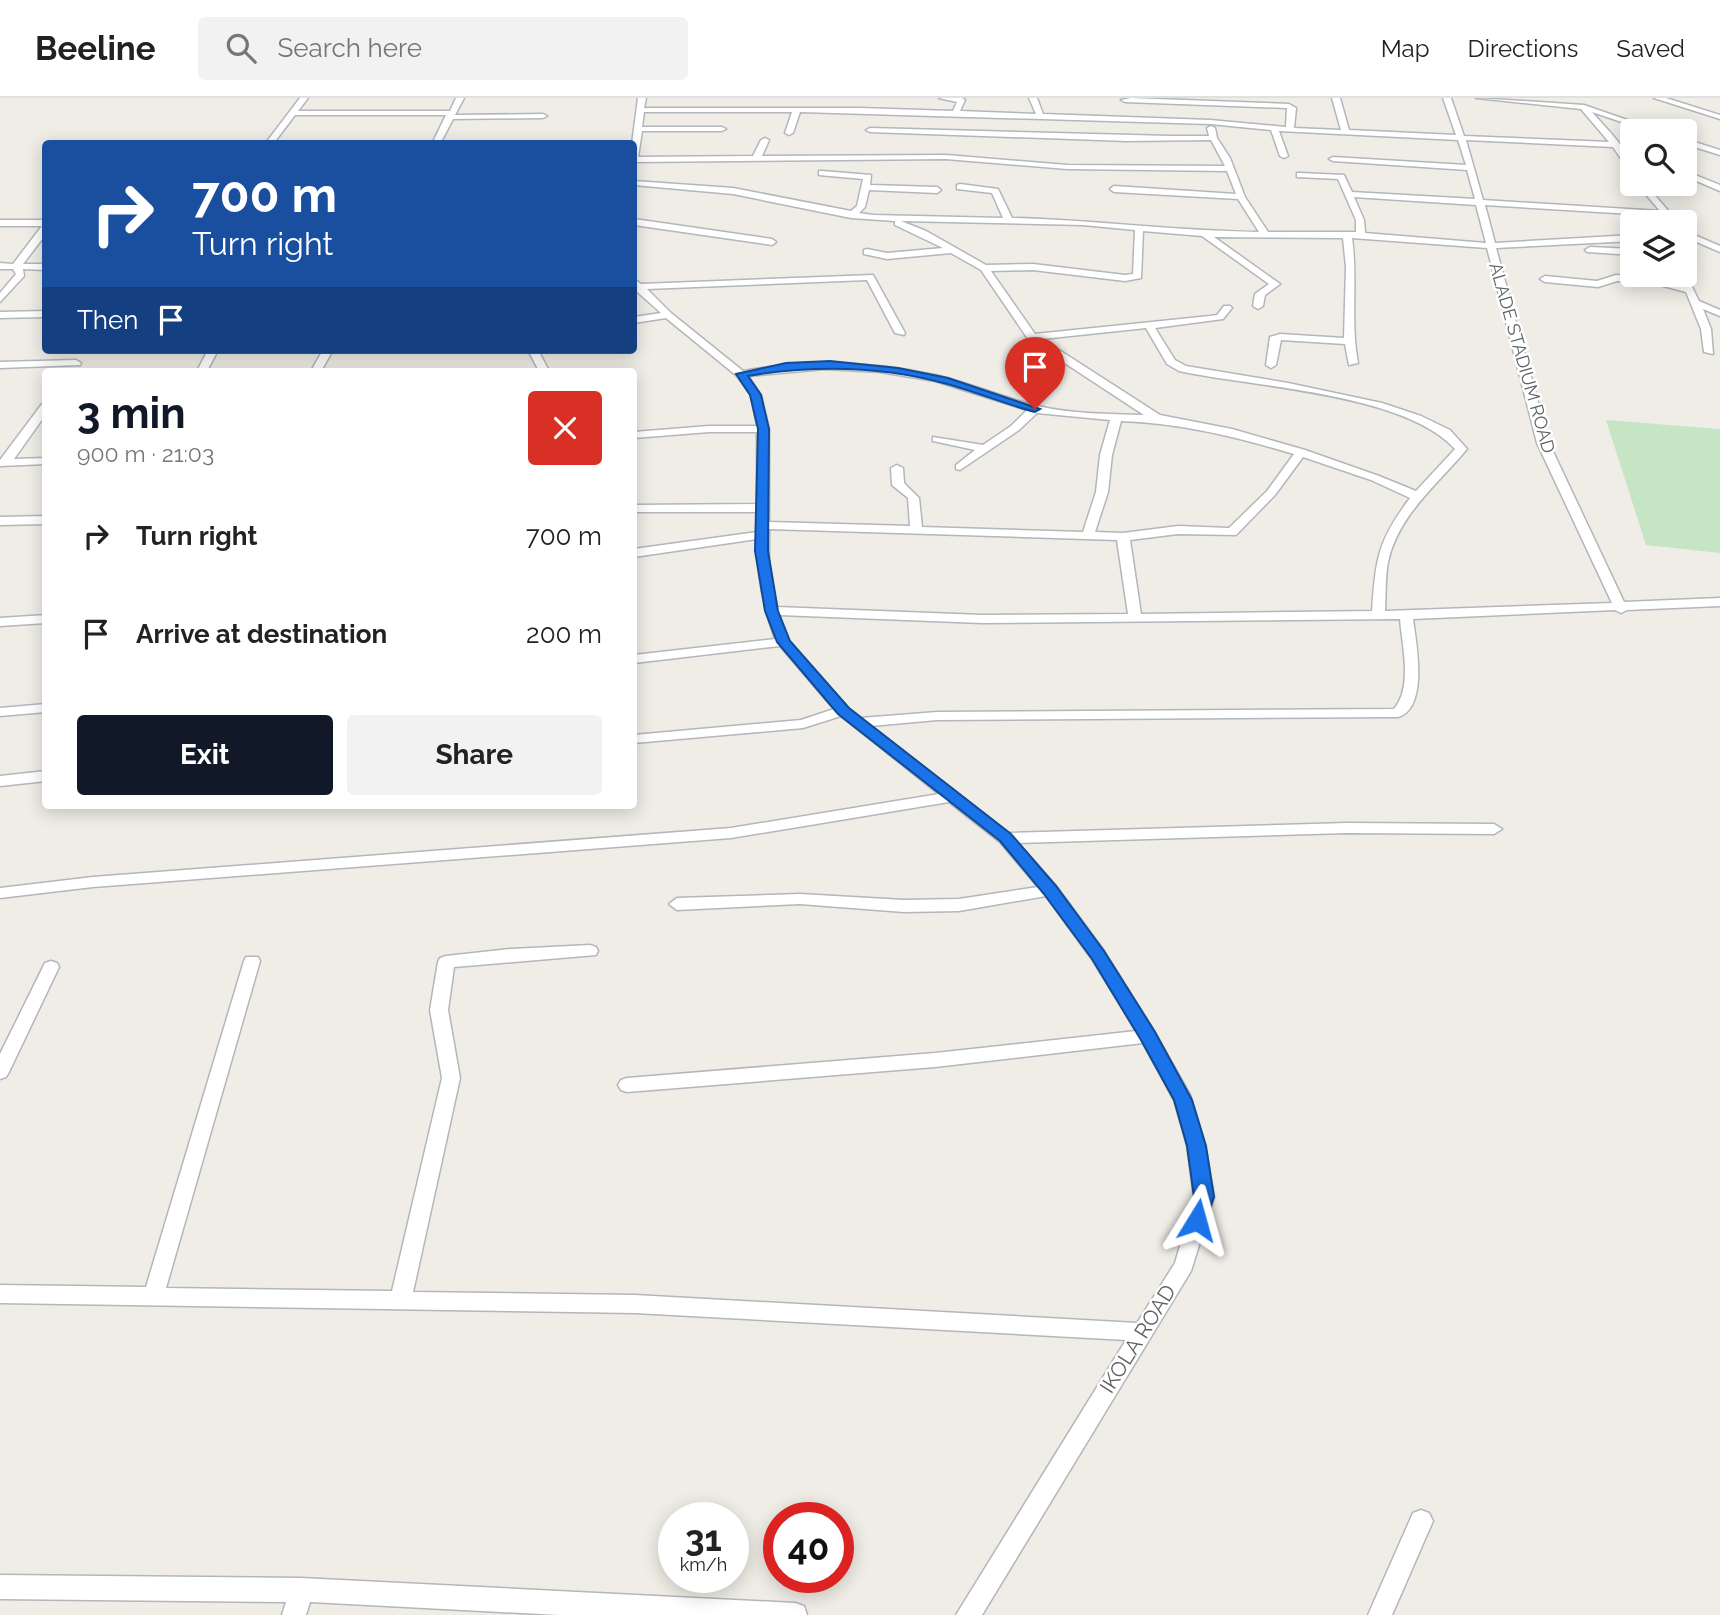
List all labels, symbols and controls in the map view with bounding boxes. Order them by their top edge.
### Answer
search box [198,17,688,80]
text: Beeline [35,29,156,68]
icon: search [222,29,260,67]
text: Search here [278,33,422,63]
text: Map [1381,34,1430,63]
text: Directions [1468,34,1578,63]
text: Saved [1616,34,1685,63]
map controls [1620,119,1697,287]
button: search [1620,119,1697,196]
text: 700 m [192,166,337,223]
icon: right [77,168,168,259]
button: layers [1620,210,1697,287]
text: Turn right [192,225,333,262]
street label: ALADE STADIUM ROAD [1485,260,1560,456]
icon: arrive [152,301,190,339]
text: Then [77,305,138,335]
pin [1005,337,1065,409]
icon: arrive [1016,348,1054,386]
text: 3 min [77,389,186,438]
button: close [528,391,602,465]
text: 900 m · 21:03 [77,440,214,467]
icon: right [77,517,115,555]
text: Turn right [136,521,257,551]
text: 700 m [526,521,602,551]
icon: arrive [77,615,115,653]
text: Arrive at destination [136,619,387,649]
text: 200 m [526,619,602,649]
button: Exit [77,715,333,795]
button: Share [347,715,602,795]
position arrow [1160,1183,1234,1257]
street label: IKOLA ROAD [1094,1280,1181,1397]
speed limit sign: 40 [763,1502,854,1593]
text: 31 [685,1518,722,1559]
text: km/h [680,1554,727,1575]

